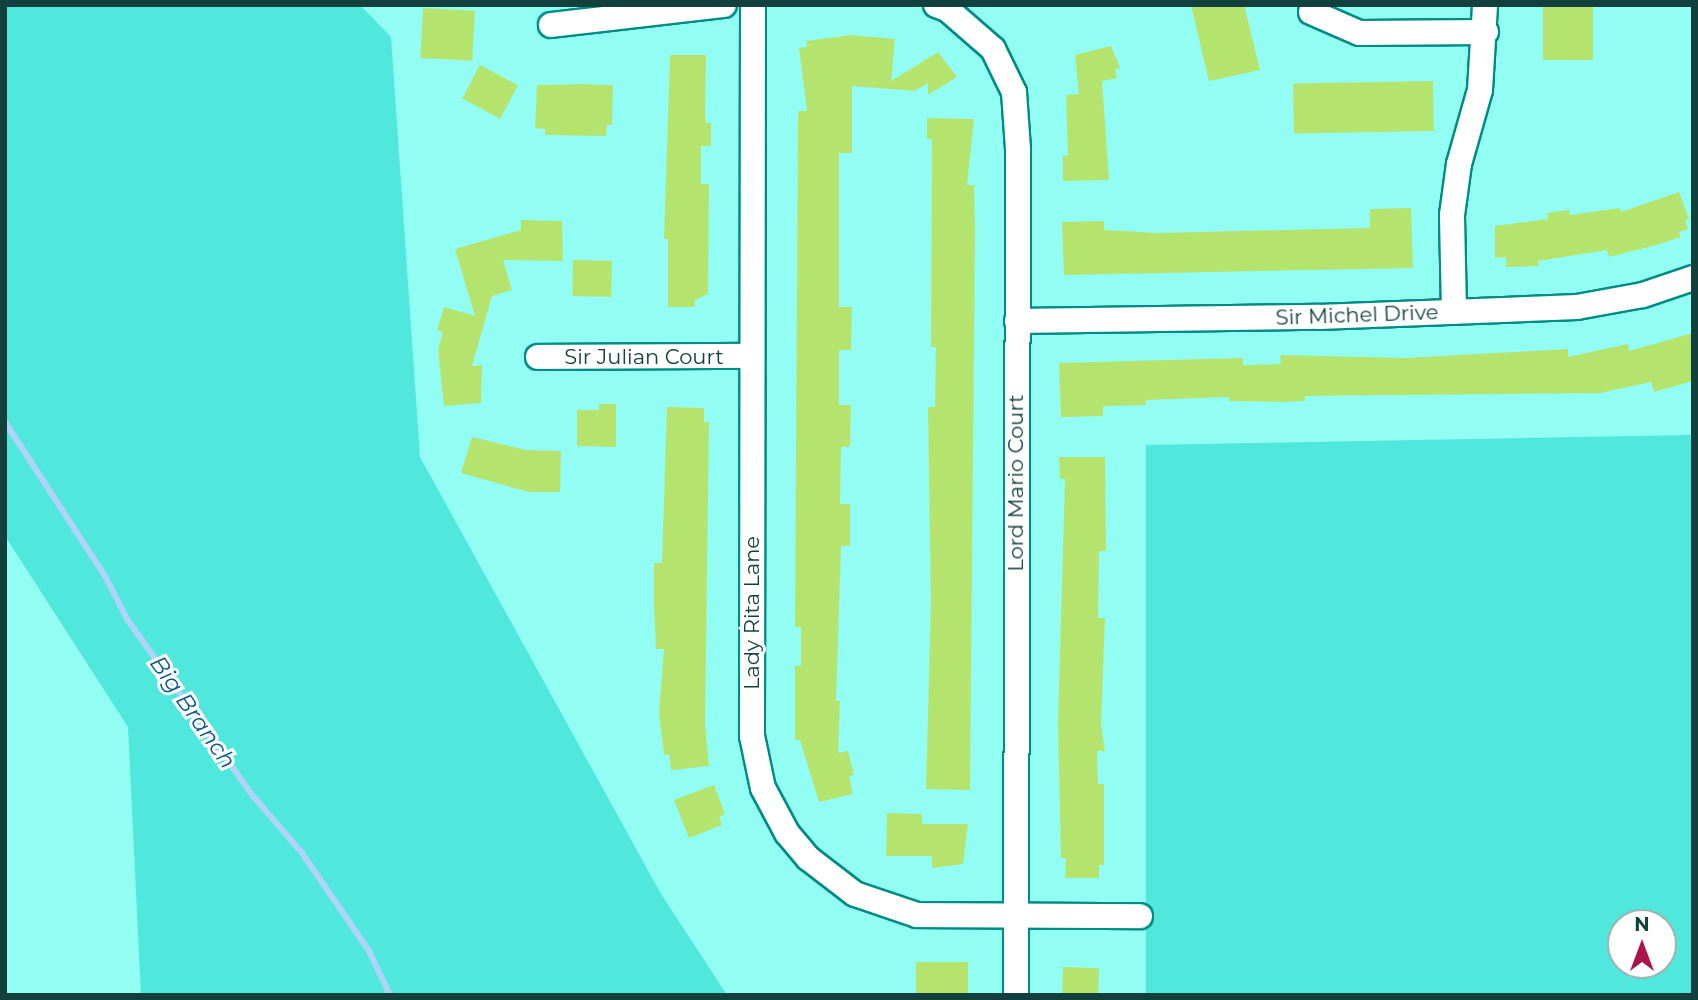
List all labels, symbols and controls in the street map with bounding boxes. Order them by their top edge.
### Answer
street label: Sir Michel Drive [1275,300,1439,330]
street label: Sir Julian Court [564,344,724,370]
street label: Lord Mario Court [1003,394,1029,572]
street label: Lady Rita Lane [739,536,765,690]
water label: Big Branch [144,650,242,774]
north arrow [1607,909,1677,979]
text: N [1634,913,1650,936]

